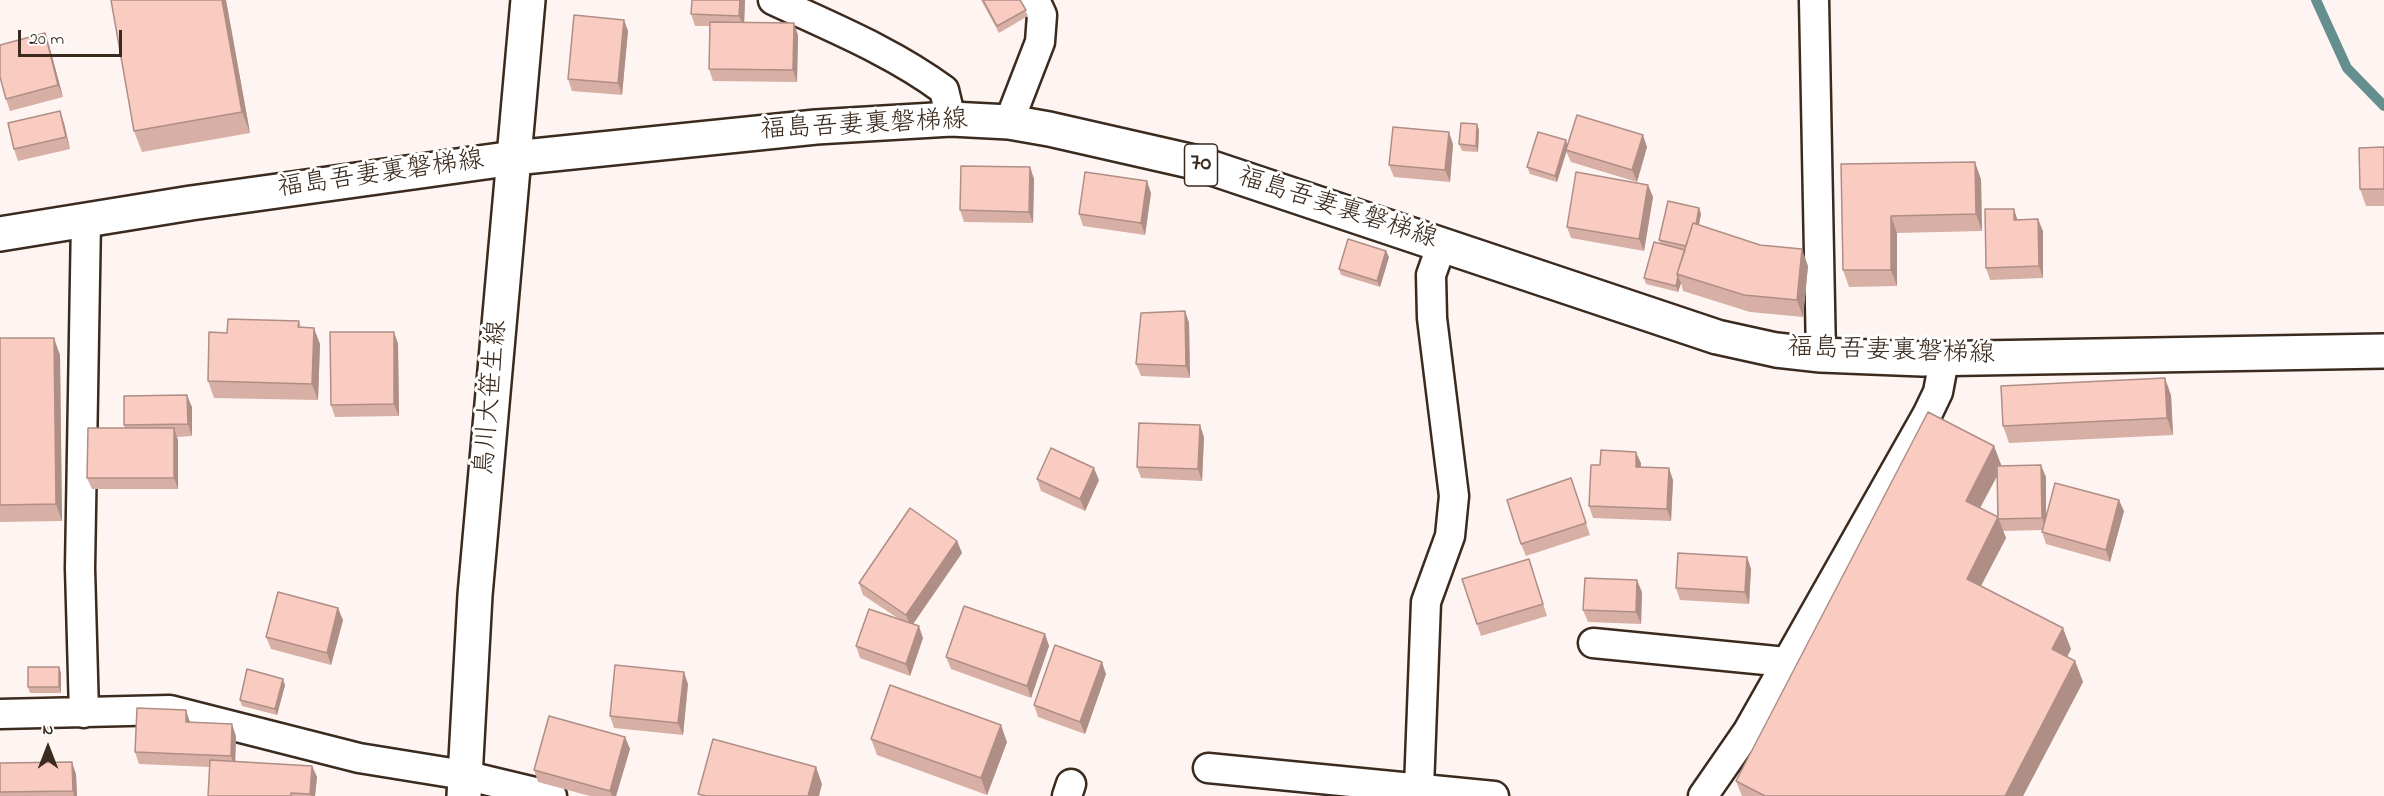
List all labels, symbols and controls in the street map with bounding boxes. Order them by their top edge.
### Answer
scale bar [21,18,124,56]
text: 20 m [29,27,64,53]
street label: 福島吾妻裏磐梯線 [759,106,969,148]
road number: 70 [1184,144,1218,186]
street label: 福島吾妻裏磐梯線 [276,146,486,206]
street label: 福島吾妻裏磐梯線 [1233,163,1441,257]
street label: 鳥川大笹生線 [471,319,515,477]
street label: 福島吾妻裏磐梯線 [1787,334,1995,372]
north arrow [18,718,78,778]
text: N [43,718,53,742]

